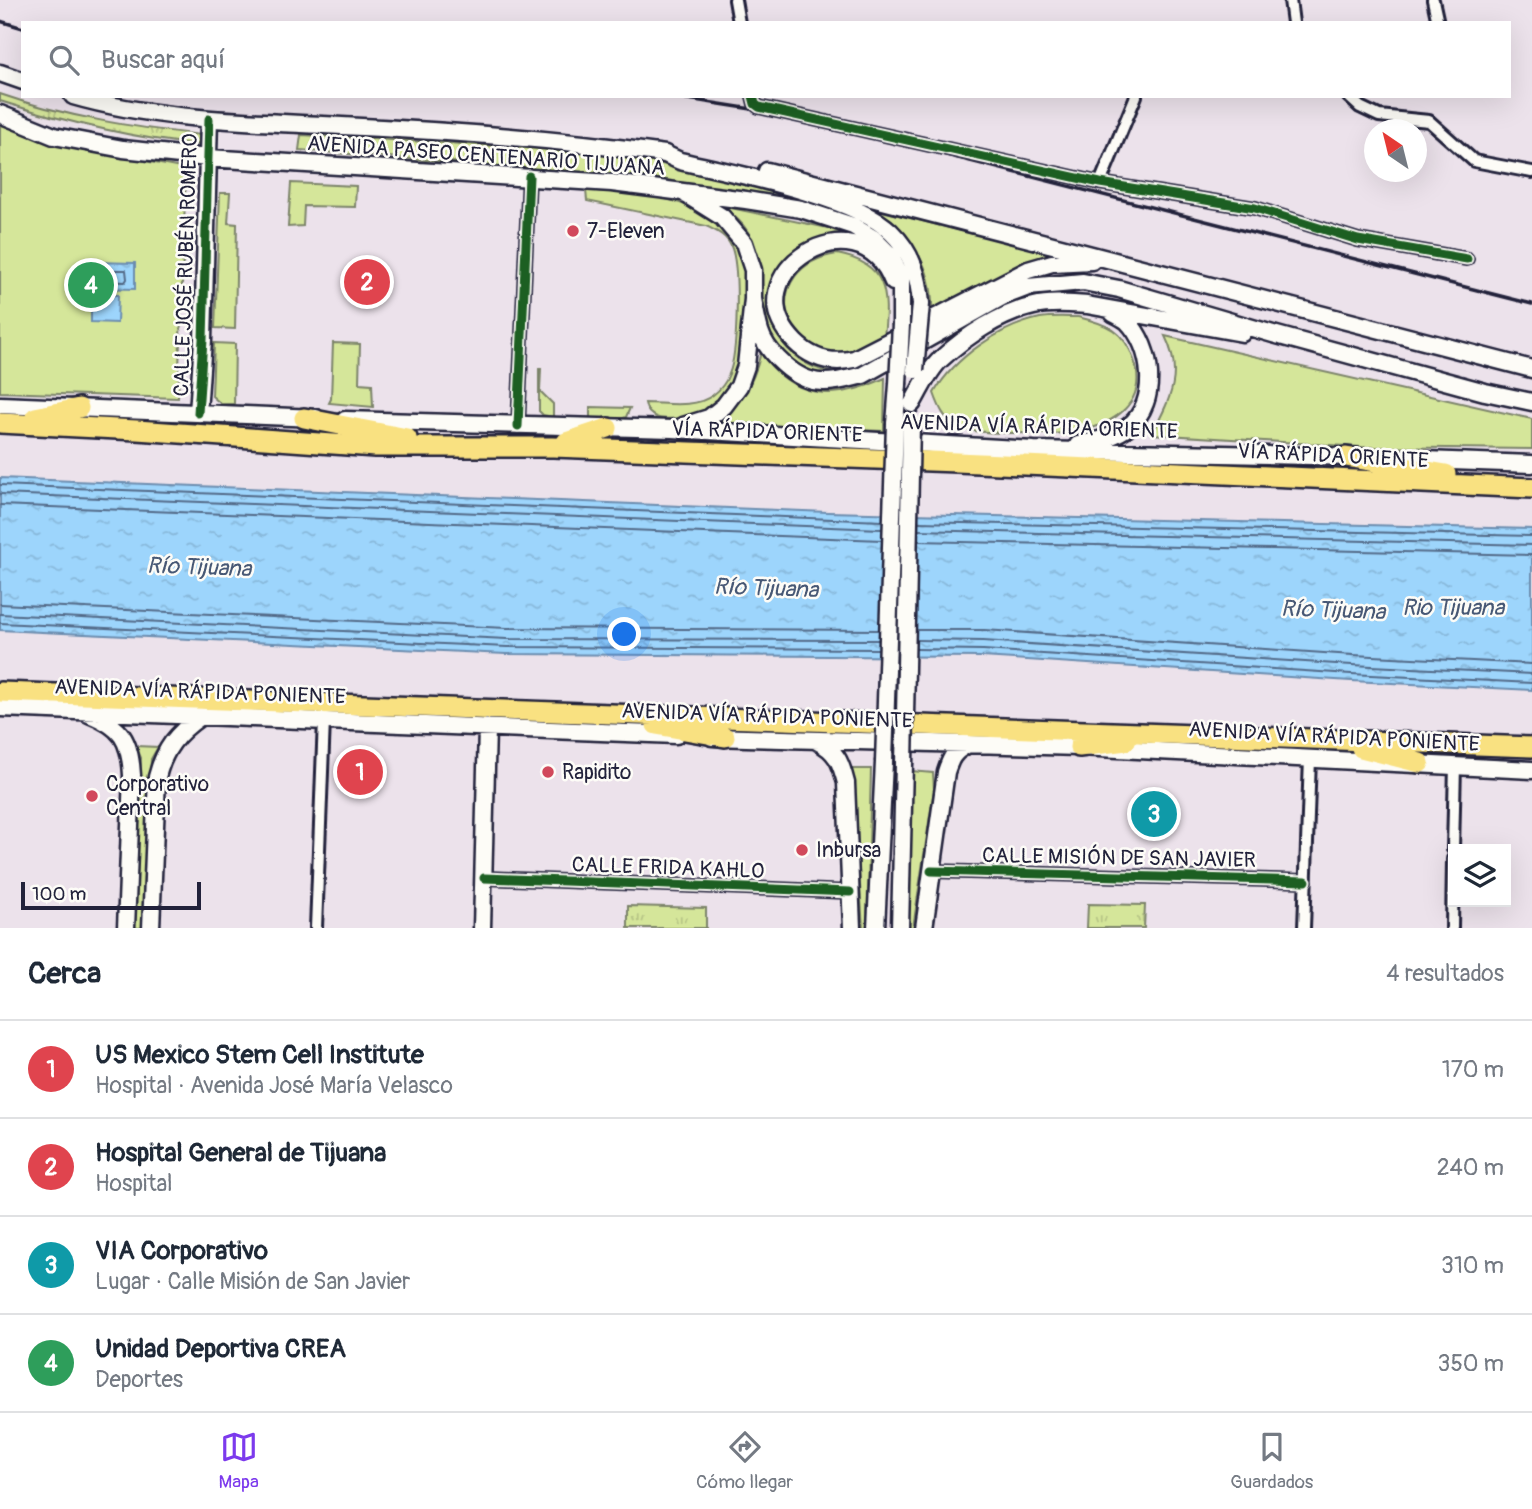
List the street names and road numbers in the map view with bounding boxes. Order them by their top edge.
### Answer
street label: AVENIDA PASEO CENTENARIO TIJUANA [306,130,666,182]
street label: CALLE JOSÉ RUBÉN ROMERO [168,133,204,397]
street label: AVENIDA VÍA RÁPIDA ORIENTE [900,409,1178,445]
street label: VÍA RÁPIDA ORIENTE [671,415,863,449]
street label: VÍA RÁPIDA ORIENTE [1237,438,1429,474]
street label: AVENIDA VÍA RÁPIDA PONIENTE [54,673,346,711]
street label: AVENIDA VÍA RÁPIDA PONIENTE [621,697,913,735]
street label: AVENIDA VÍA RÁPIDA PONIENTE [1188,716,1480,758]
street label: CALLE MISIÓN DE SAN JAVIER [982,841,1256,874]
street label: CALLE FRIDA KAHLO [571,851,765,885]

